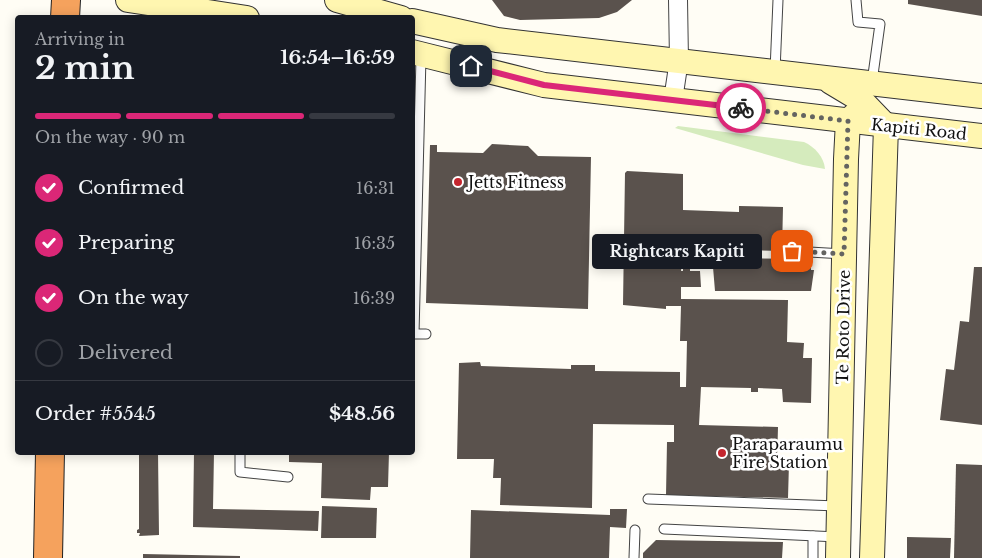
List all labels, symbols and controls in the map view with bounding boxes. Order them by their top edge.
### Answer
text: Arriving in [35,29,125,49]
pin [450,45,492,87]
text: 16:54–16:59 [280,46,395,69]
text: 2 min [35,48,135,88]
icon: home [457,52,485,80]
courier [716,83,766,133]
icon: bike [727,94,755,122]
street label: Kapiti Road [870,114,968,144]
text: On the way · 90 m [35,127,185,147]
place label: Jetts Fitness [466,172,564,192]
icon: check [35,174,63,202]
text: Confirmed [78,176,184,199]
marker: Jetts Fitness [452,176,464,188]
text: 16:31 [356,178,395,198]
icon: check [35,229,63,257]
pin [771,230,813,272]
text: Preparing [78,231,174,254]
text: 16:35 [354,233,395,253]
callout: Rightcars Kapiti [592,234,762,268]
icon: bag [778,237,806,265]
text: Rightcars Kapiti [609,241,745,261]
street label: Te Roto Drive [832,270,854,384]
icon: check [35,284,63,312]
text: On the way [78,286,189,309]
text: 16:39 [353,288,395,308]
text: Delivered [78,341,173,364]
text: Order #5545 [35,402,156,425]
text: $48.56 [329,402,395,425]
place label: Paraparaumu Fire Station [732,434,843,472]
marker: Paraparaumu Fire Station [716,447,728,459]

